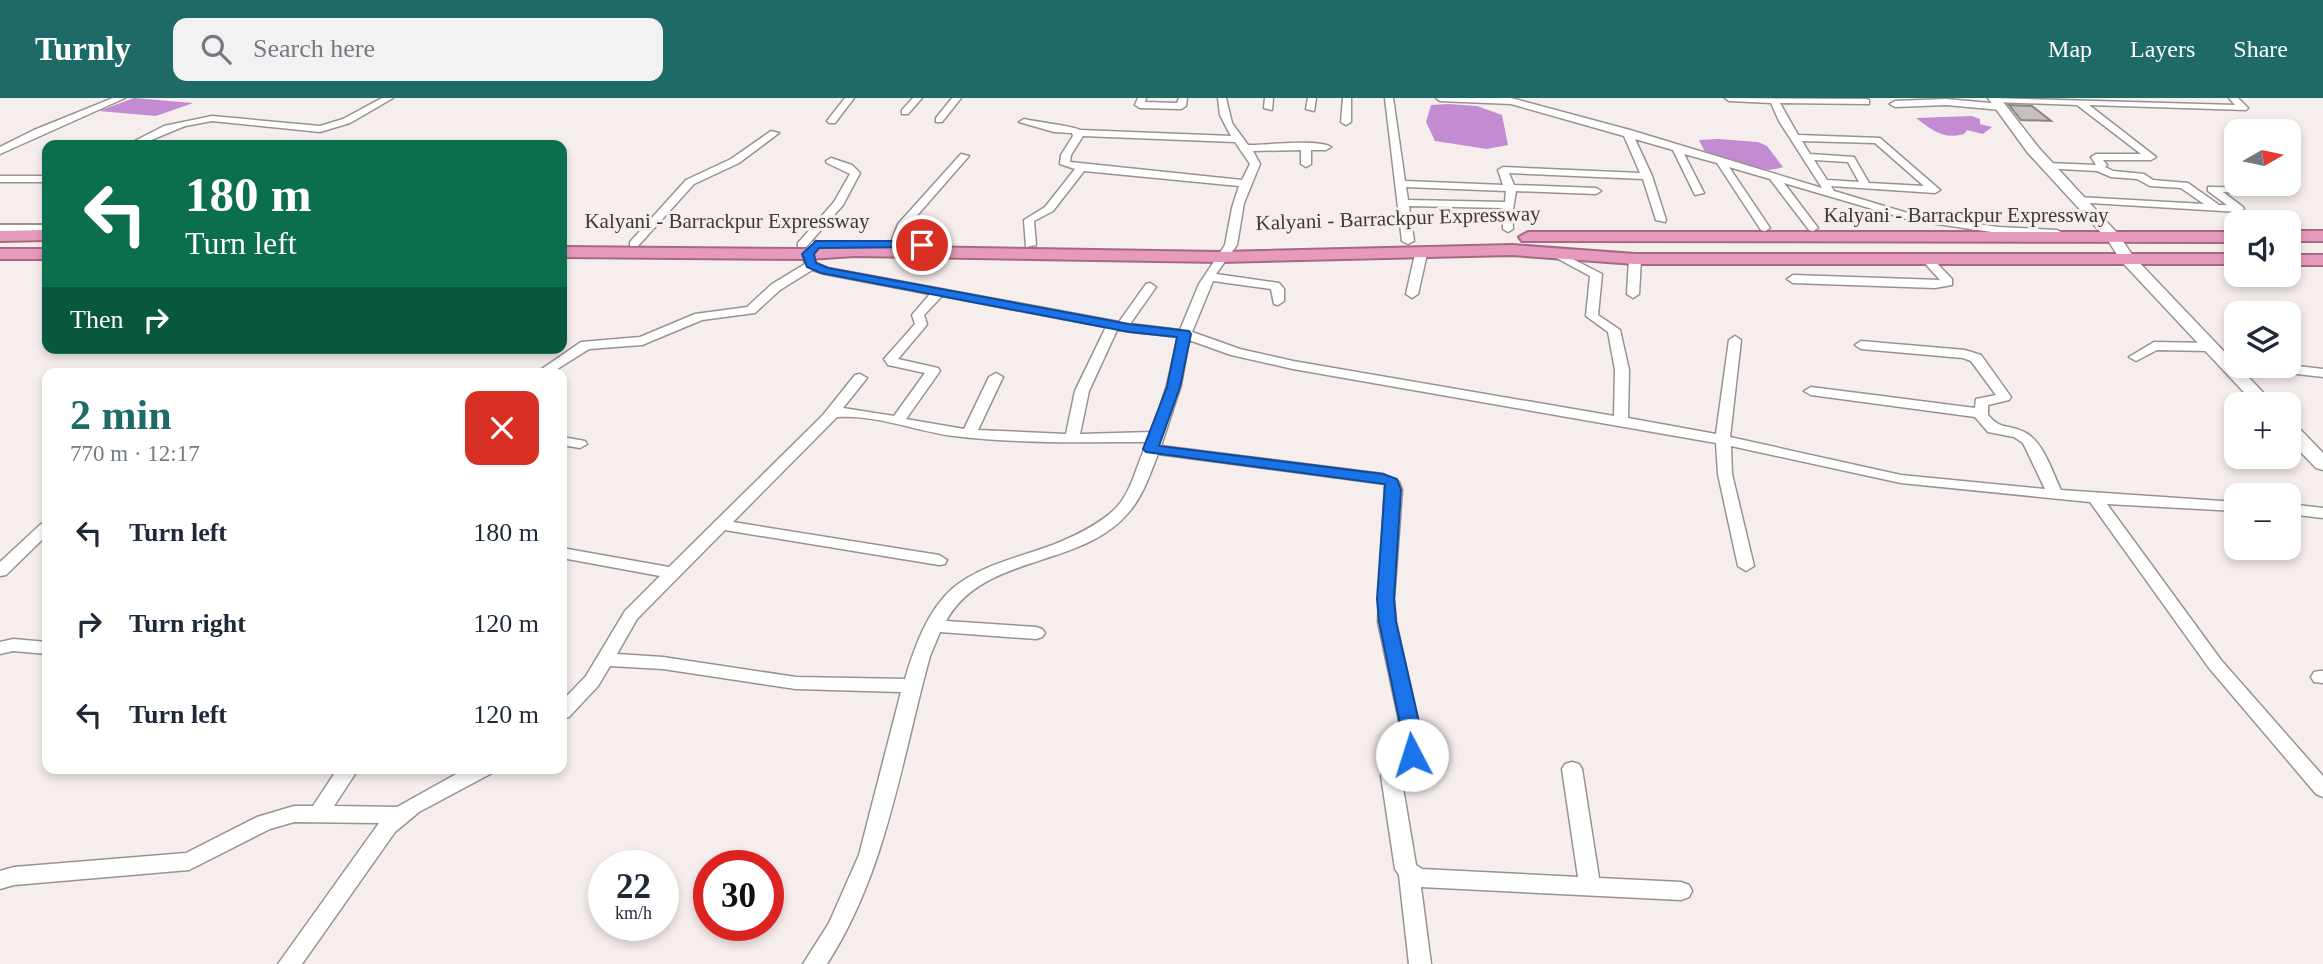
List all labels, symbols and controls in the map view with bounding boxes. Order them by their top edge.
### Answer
search box [173,18,663,81]
icon: search [197,30,235,68]
text: Turnly [35,31,131,67]
text: Search here [253,34,375,63]
text: Map [2048,36,2092,62]
text: Layers [2130,36,2195,62]
text: Share [2233,36,2288,62]
north arrow [2224,119,2301,196]
map controls [2224,119,2301,560]
text: 180 m [185,167,312,222]
icon: left [70,168,161,259]
street label: Kalyani - Barrackpur Expressway [1255,201,1541,235]
street label: Kalyani - Barrackpur Expressway [1823,203,2109,227]
street label: Kalyani - Barrackpur Expressway [584,209,870,233]
button: sound [2224,210,2301,287]
pin [892,215,952,275]
text: Turn left [185,225,297,261]
icon: arrive [903,226,941,264]
icon: right [137,301,175,339]
button: layers [2224,301,2301,378]
text: Then [70,305,123,334]
button: close [465,391,539,465]
text: 2 min [70,392,172,438]
button: + [2224,392,2301,469]
text: 770 m · 12:17 [70,441,200,466]
button: − [2224,483,2301,560]
icon: left [70,514,108,552]
text: Turn left [129,518,227,547]
text: 180 m [473,518,539,547]
icon: right [70,605,108,643]
text: Turn right [129,609,246,638]
text: 120 m [473,609,539,638]
icon: left [70,696,108,734]
text: Turn left [129,700,227,729]
text: 120 m [473,700,539,729]
position arrow [1375,718,1449,792]
speed limit sign: 30 [693,850,784,941]
text: 22 [616,867,651,906]
text: km/h [615,903,652,923]

